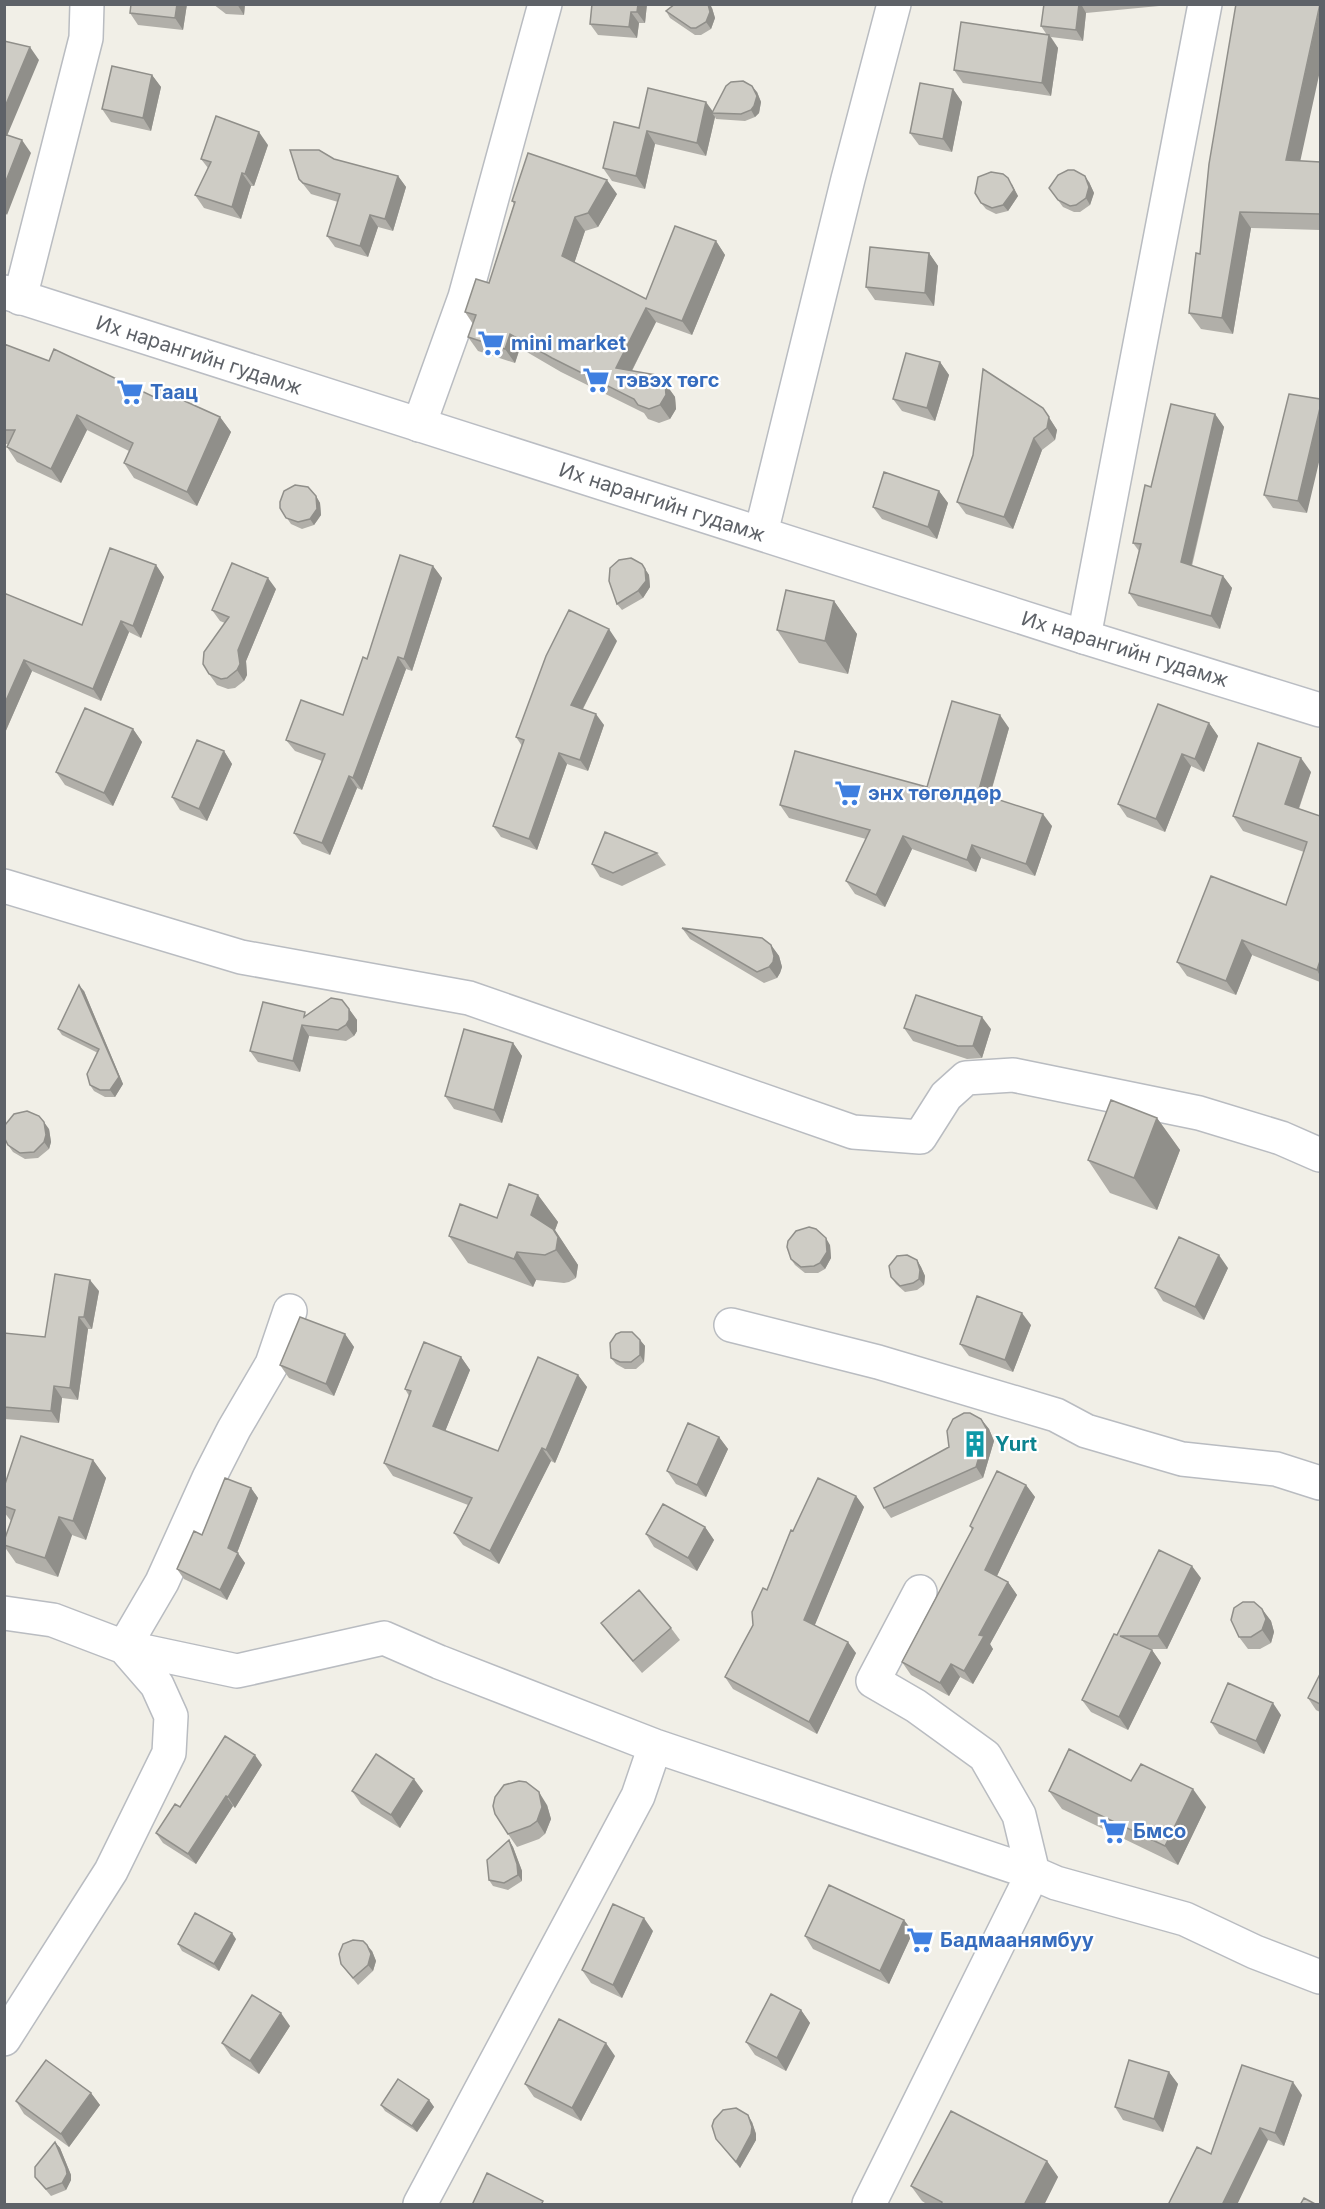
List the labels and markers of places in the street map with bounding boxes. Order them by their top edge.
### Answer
supermarket icon: mini market [476,328,506,358]
place label: mini market [511,331,626,355]
supermarket icon: тэвэх төгс [581,365,611,395]
place label: тэвэх төгс [616,368,719,392]
supermarket icon: Таац [115,377,145,407]
place label: Таац [150,380,198,404]
supermarket icon: энх төгөлдөр [833,778,863,808]
place label: энх төгөлдөр [868,781,1002,805]
building icon: Yurt [960,1429,990,1459]
place label: Yurt [995,1432,1037,1456]
supermarket icon: Бмсо [1098,1816,1128,1846]
place label: Бмсо [1133,1819,1186,1843]
supermarket icon: Бадмаанямбуу [905,1925,935,1955]
place label: Бадмаанямбуу [940,1928,1094,1952]

